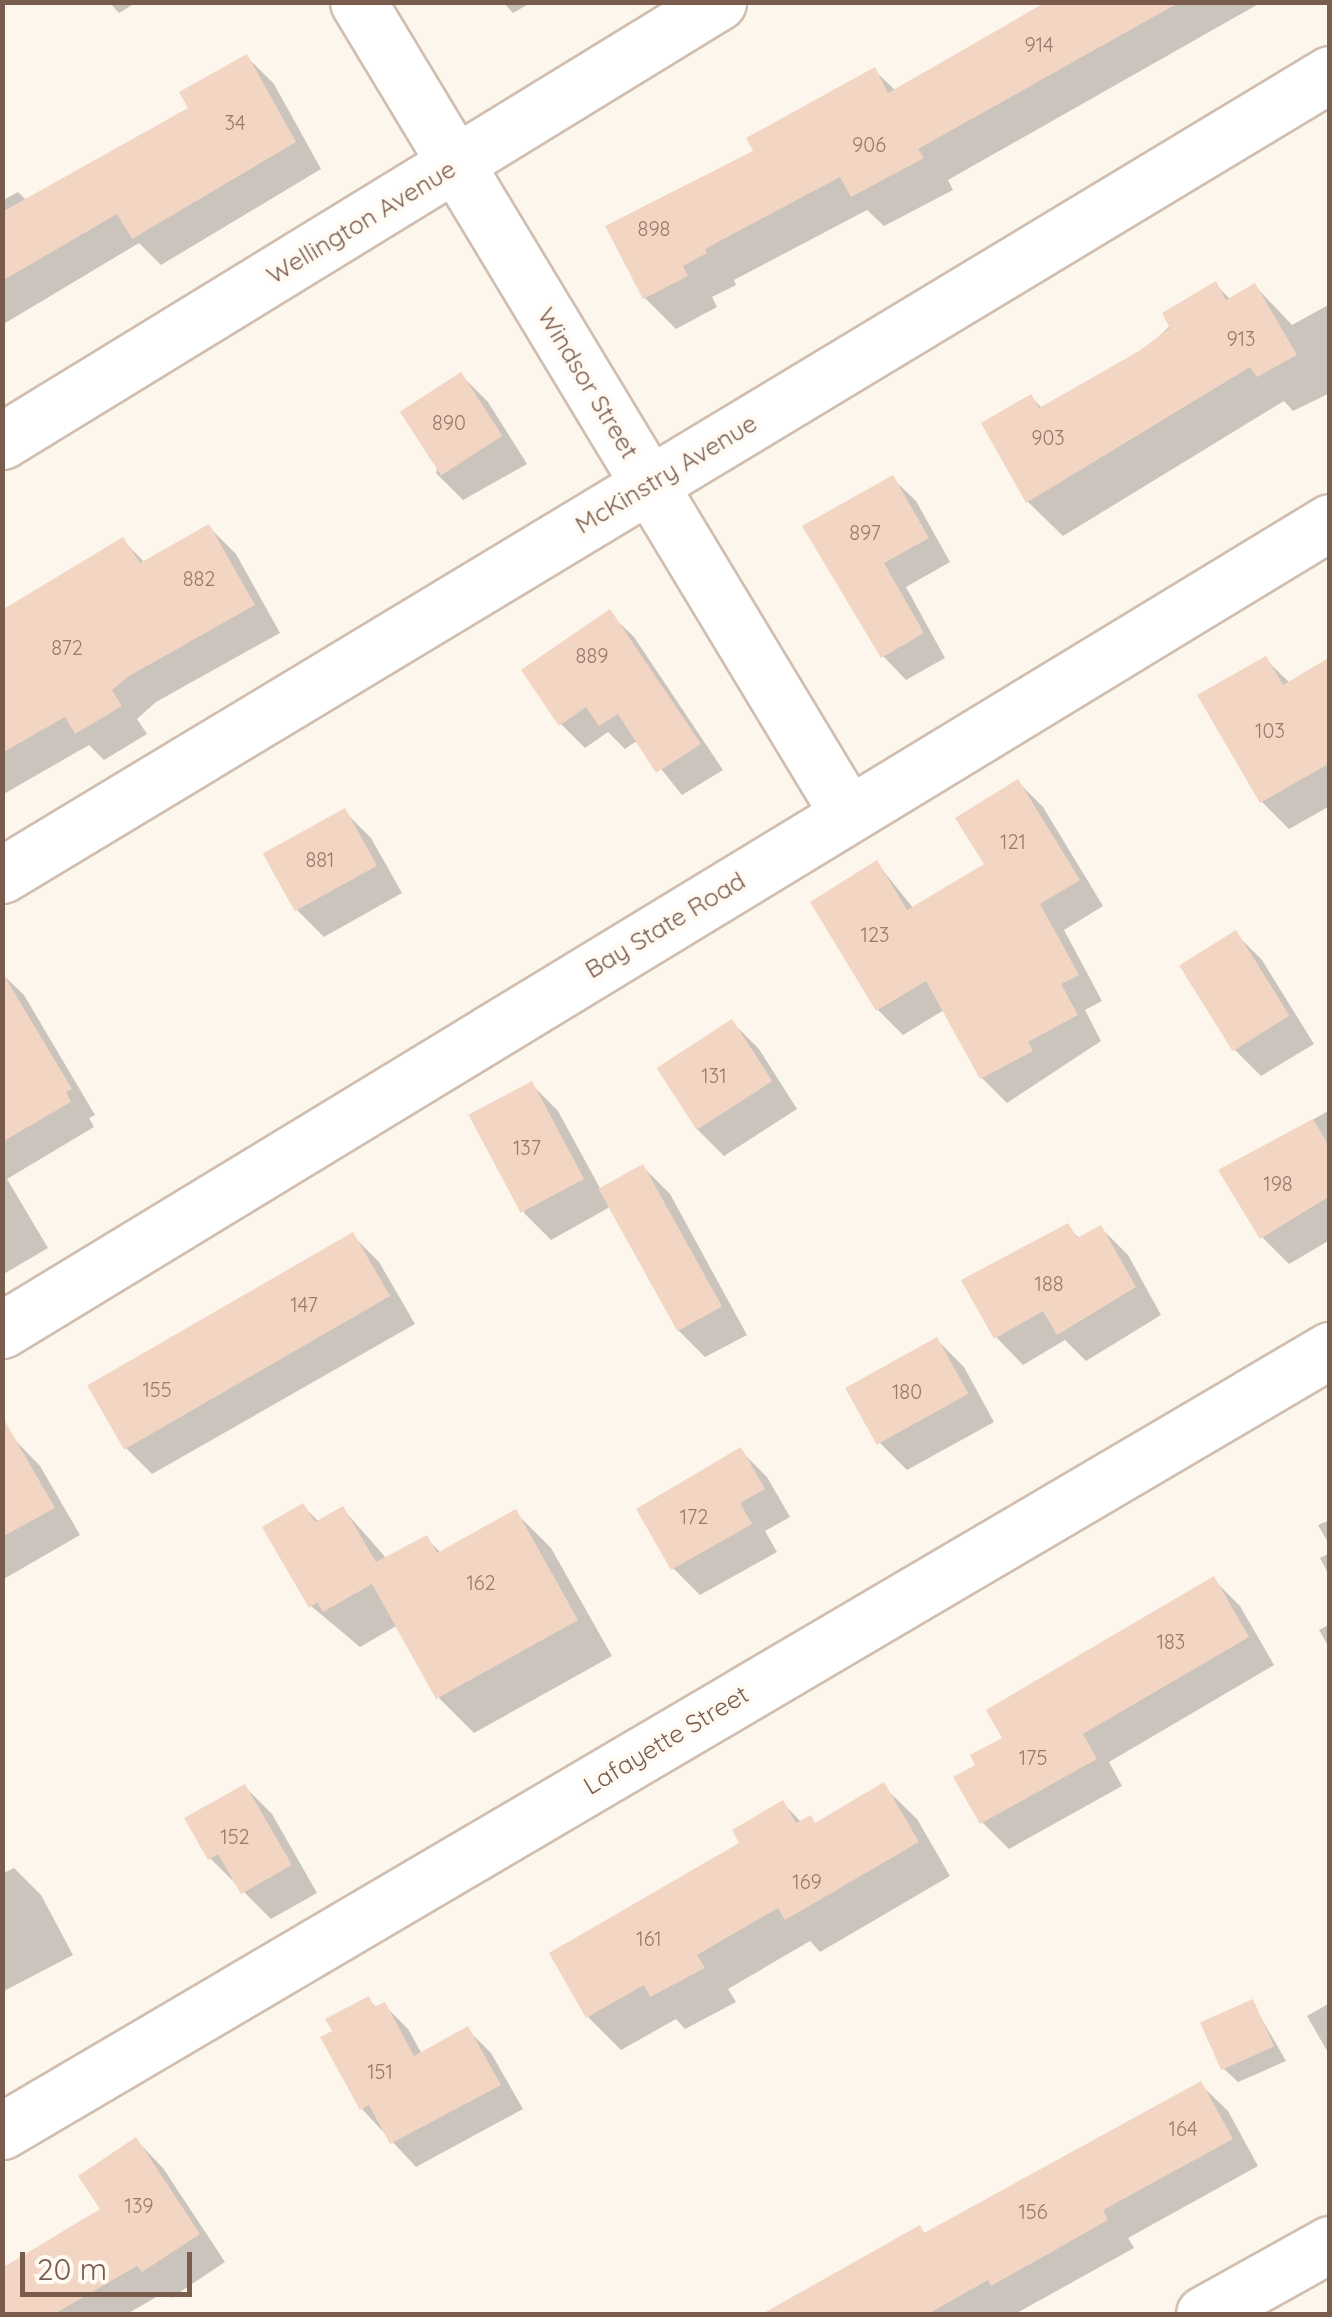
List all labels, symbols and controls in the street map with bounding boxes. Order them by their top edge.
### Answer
house number: 914 [1025,32,1053,56]
house number: 34 [224,110,246,134]
house number: 906 [852,132,886,156]
street label: Wellington Avenue [261,154,461,290]
house number: 898 [638,216,670,240]
street label: Windsor Street [531,302,645,464]
house number: 913 [1226,326,1256,350]
street label: McKinstry Avenue [570,408,762,540]
house number: 890 [432,410,466,434]
house number: 903 [1031,425,1065,449]
house number: 897 [849,520,881,544]
house number: 882 [183,566,215,590]
house number: 872 [51,635,83,659]
house number: 889 [576,643,608,667]
house number: 103 [1255,718,1285,742]
house number: 121 [1000,829,1026,853]
house number: 881 [306,847,334,871]
street label: Bay State Road [580,865,750,985]
house number: 123 [861,922,889,946]
house number: 131 [701,1063,727,1087]
house number: 137 [513,1135,541,1159]
house number: 198 [1263,1171,1293,1195]
house number: 188 [1035,1271,1063,1295]
house number: 147 [290,1292,318,1316]
house number: 155 [142,1377,172,1401]
house number: 180 [892,1379,922,1403]
house number: 172 [680,1504,708,1528]
house number: 162 [466,1570,496,1594]
house number: 183 [1157,1629,1185,1653]
street label: Lafayette Street [578,1679,754,1801]
house number: 175 [1019,1745,1047,1769]
house number: 152 [220,1824,250,1848]
house number: 169 [792,1869,822,1893]
house number: 161 [636,1926,662,1950]
house number: 151 [367,2059,393,2083]
house number: 164 [1169,2116,1197,2140]
house number: 139 [124,2193,154,2217]
house number: 156 [1018,2199,1048,2223]
scale bar [25,2232,198,2294]
text: 20 m [37,2250,107,2288]

